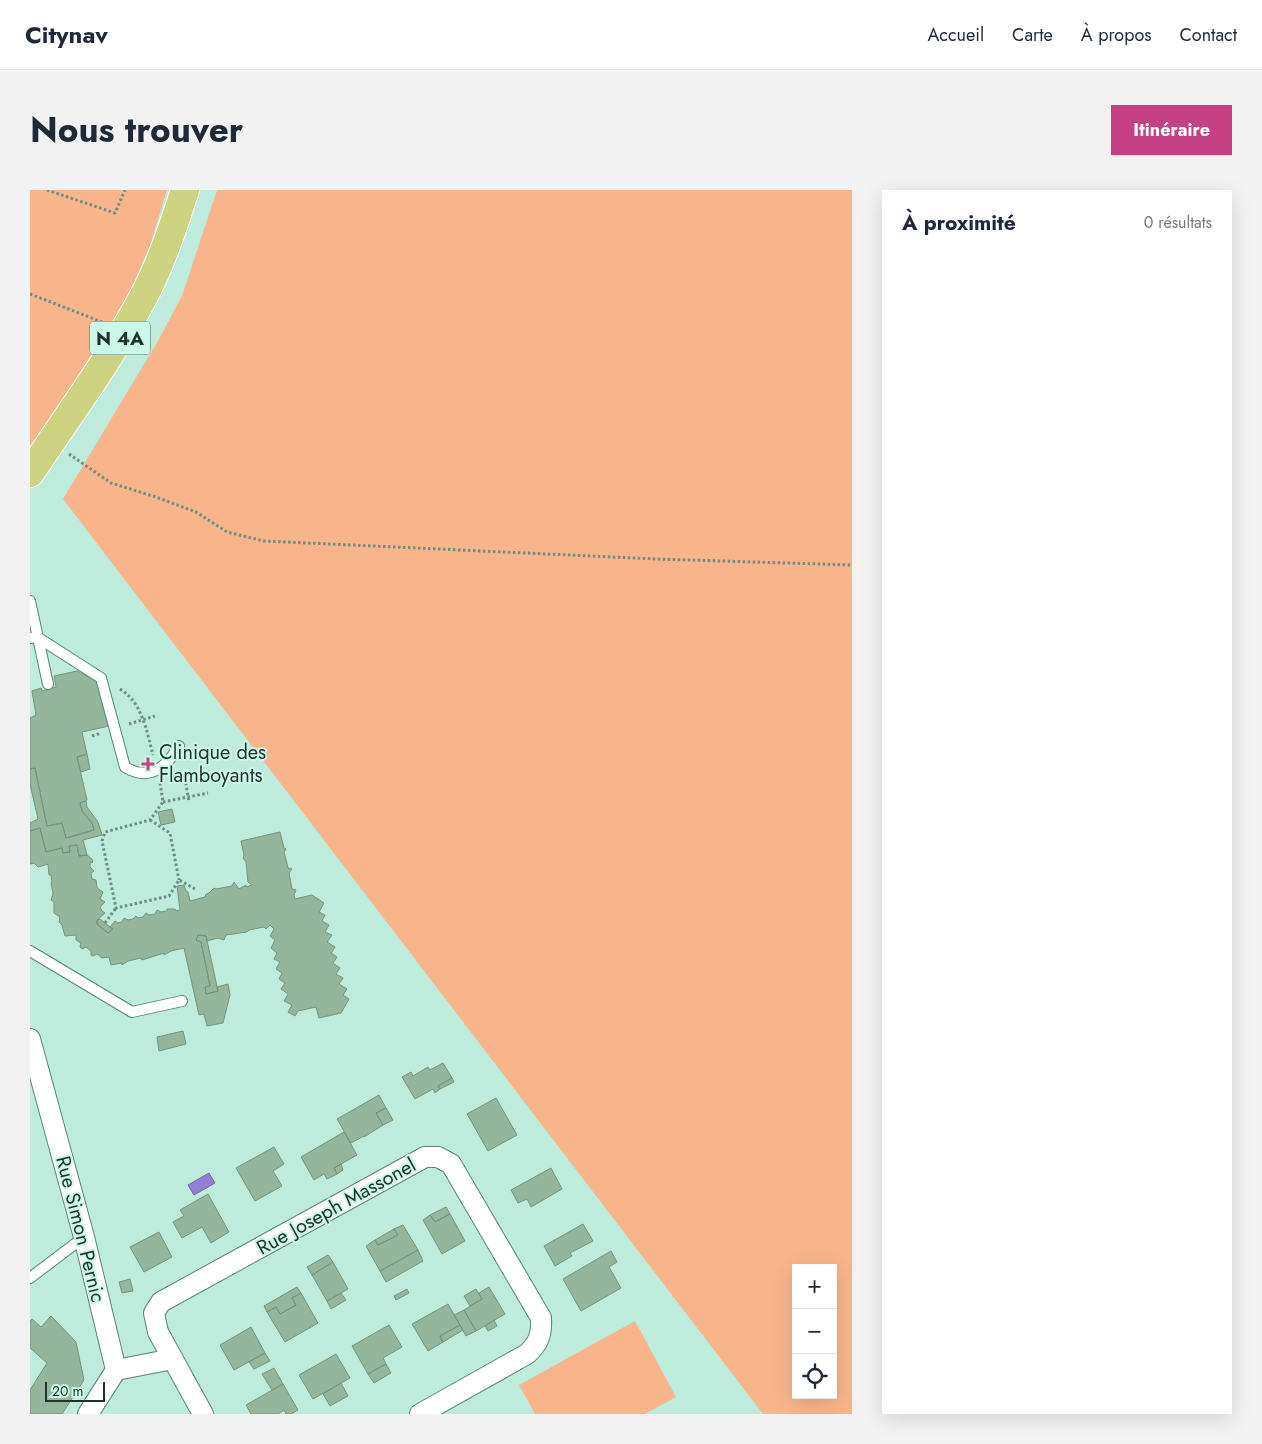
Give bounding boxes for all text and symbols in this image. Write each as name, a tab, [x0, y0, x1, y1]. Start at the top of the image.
text: Citynav	[25, 17, 108, 52]
text: Accueil	[927, 22, 984, 48]
text: Carte	[1012, 22, 1053, 48]
text: À propos	[1081, 22, 1151, 48]
text: Contact	[1179, 22, 1237, 48]
text: Nous trouver	[30, 105, 243, 155]
button: Itinéraire	[1111, 105, 1232, 155]
text: À proximité	[902, 208, 1016, 238]
text: 0 résultats	[1144, 211, 1212, 234]
road number: N 4A	[90, 322, 150, 354]
place label: Clinique des Flamboyants	[159, 738, 266, 790]
marker: Clinique des Flamboyants	[141, 757, 155, 771]
street label: Rue Joseph Massonel	[251, 1151, 421, 1262]
street label: Rue Simon Pernic	[48, 1153, 113, 1305]
map controls	[792, 1264, 837, 1399]
button: +	[792, 1264, 837, 1309]
button: −	[792, 1309, 837, 1354]
button: locate	[792, 1354, 837, 1399]
scale bar	[45, 1379, 105, 1402]
text: 20 m	[52, 1381, 84, 1401]

